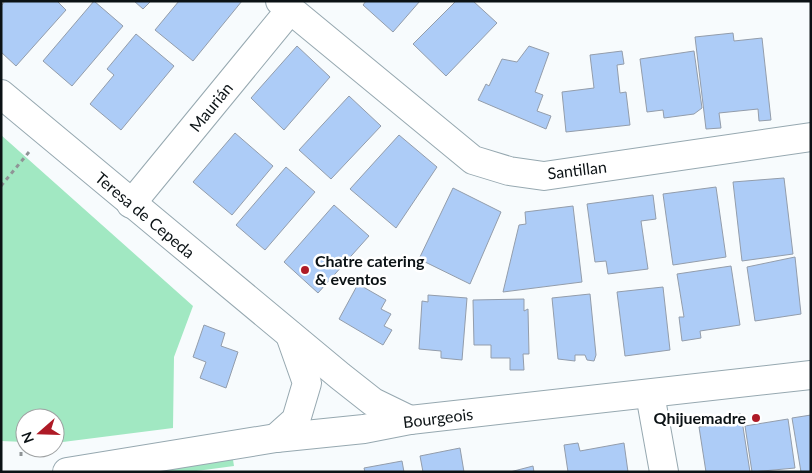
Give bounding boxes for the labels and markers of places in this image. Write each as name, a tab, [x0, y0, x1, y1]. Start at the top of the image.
place label: Chatre catering & eventos	[315, 251, 425, 288]
marker: Chatre catering & eventos	[299, 264, 311, 276]
place label: Qhijuemadre	[654, 408, 746, 427]
marker: Qhijuemadre	[750, 412, 762, 424]

